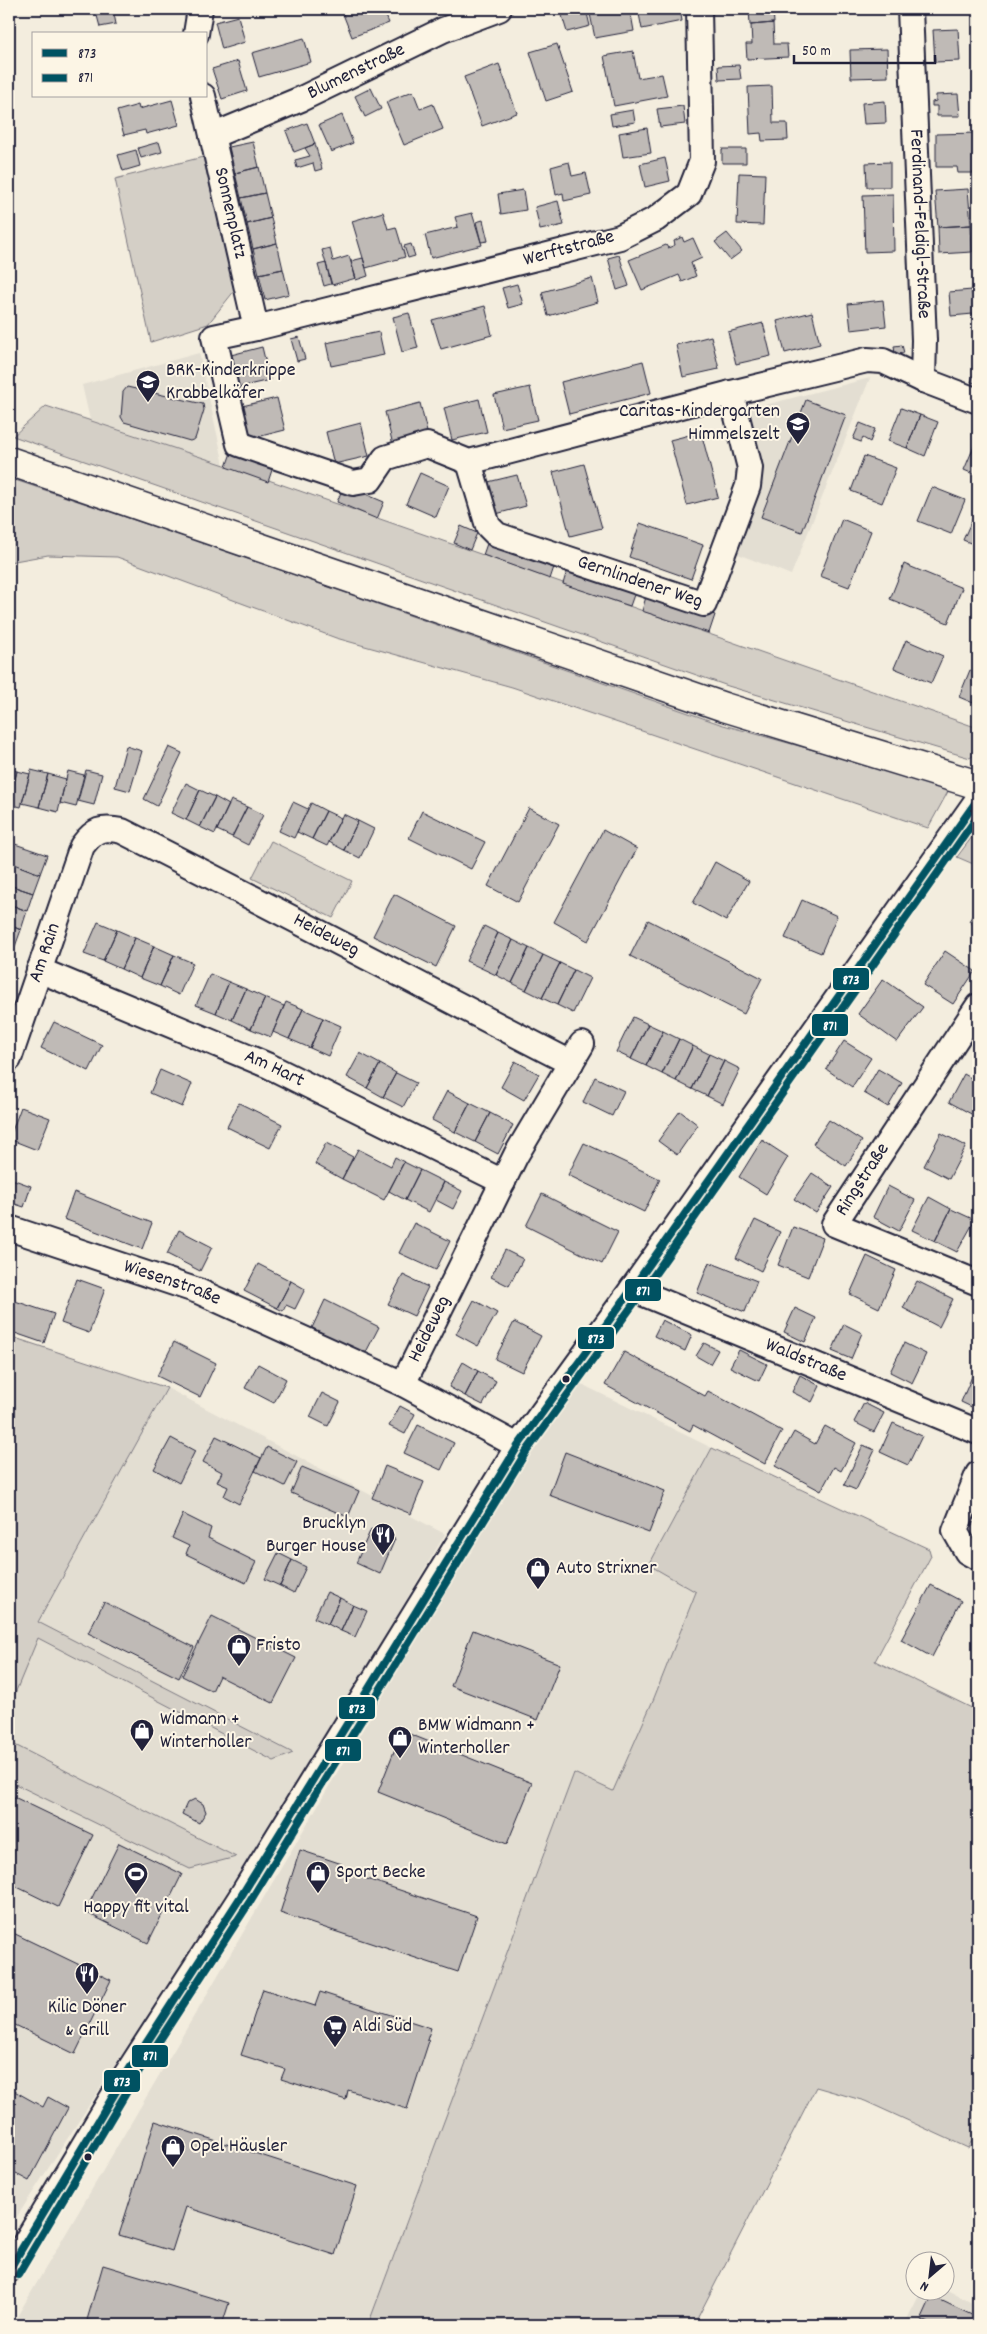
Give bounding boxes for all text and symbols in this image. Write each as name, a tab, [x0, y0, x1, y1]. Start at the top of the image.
legend	[32, 32, 208, 98]
scale bar	[794, 32, 936, 64]
street label: Blumenstraße	[303, 36, 410, 108]
text: 50 m	[802, 41, 831, 63]
text: 873	[78, 44, 96, 66]
text: 871	[78, 68, 93, 90]
street label: Ferdinand-Feldigl-Straße	[901, 128, 937, 319]
street label: Sonnenplatz	[206, 165, 254, 262]
street label: Werftstraße	[520, 223, 618, 275]
place label: BRK-Kinderkrippe Krabbelkäfer	[166, 357, 296, 408]
school or university icon: BRK-Kinderkrippe Krabbelkäfer	[135, 369, 161, 403]
place label: Caritas-Kindergarten Himmelszelt	[619, 398, 780, 449]
school or university icon: Caritas-Kindergarten Himmelszelt	[785, 411, 811, 445]
street label: Gernlindener Weg	[573, 549, 706, 617]
street label: Heideweg	[288, 907, 364, 965]
street label: Am Rain	[22, 920, 68, 987]
line badge: 873	[832, 967, 870, 991]
text: 873	[842, 971, 860, 991]
line badge: 871	[811, 1013, 849, 1037]
text: 871	[823, 1017, 837, 1037]
street label: Am Hart	[240, 1043, 309, 1095]
street label: Ringstraße	[829, 1138, 897, 1222]
street label: Wiesenstraße	[120, 1253, 225, 1314]
line badge: 871	[624, 1278, 662, 1302]
text: 871	[636, 1282, 650, 1302]
street label: Heideweg	[402, 1291, 458, 1368]
line badge: 873	[577, 1326, 615, 1350]
text: 873	[587, 1330, 605, 1350]
street label: Waldstraße	[761, 1331, 851, 1390]
unlabelled marker	[561, 1374, 571, 1384]
place label: Brucklyn Burger House	[266, 1510, 366, 1561]
restaurant icon: Brucklyn Burger House	[370, 1522, 396, 1556]
place label: Auto Strixner	[556, 1555, 657, 1583]
shop icon: Auto Strixner	[525, 1556, 551, 1590]
place label: Fristo	[256, 1632, 301, 1660]
shop icon: Fristo	[226, 1633, 252, 1667]
line badge: 873	[338, 1696, 376, 1720]
text: 873	[348, 1700, 366, 1720]
place label: Widmann + Winterholler	[160, 1706, 252, 1757]
place label: BMW Widmann + Winterholler	[418, 1712, 535, 1763]
shop icon: Widmann + Winterholler	[129, 1718, 155, 1752]
shop icon: BMW Widmann + Winterholler	[387, 1725, 413, 1759]
line badge: 871	[324, 1738, 362, 1762]
text: 871	[336, 1742, 350, 1762]
place label: Sport Becke	[336, 1859, 426, 1887]
shop icon: Sport Becke	[305, 1860, 331, 1894]
sports icon: Happy fit vital	[123, 1861, 149, 1895]
place label: Happy fit vital	[83, 1894, 189, 1922]
restaurant icon: Kilic Döner & Grill	[74, 1961, 100, 1995]
place label: Kilic Döner & Grill	[48, 1994, 127, 2045]
place label: Aldi Süd	[352, 2013, 412, 2041]
supermarket icon: Aldi Süd	[322, 2014, 348, 2048]
line badge: 871	[131, 2044, 169, 2068]
text: 871	[143, 2047, 157, 2067]
line badge: 873	[103, 2069, 141, 2093]
text: 873	[113, 2073, 131, 2093]
place label: Opel Häusler	[190, 2133, 288, 2161]
shop icon: Opel Häusler	[160, 2134, 186, 2168]
unlabelled marker	[83, 2152, 93, 2162]
north arrow	[904, 2252, 954, 2302]
text: N	[917, 2275, 933, 2296]

